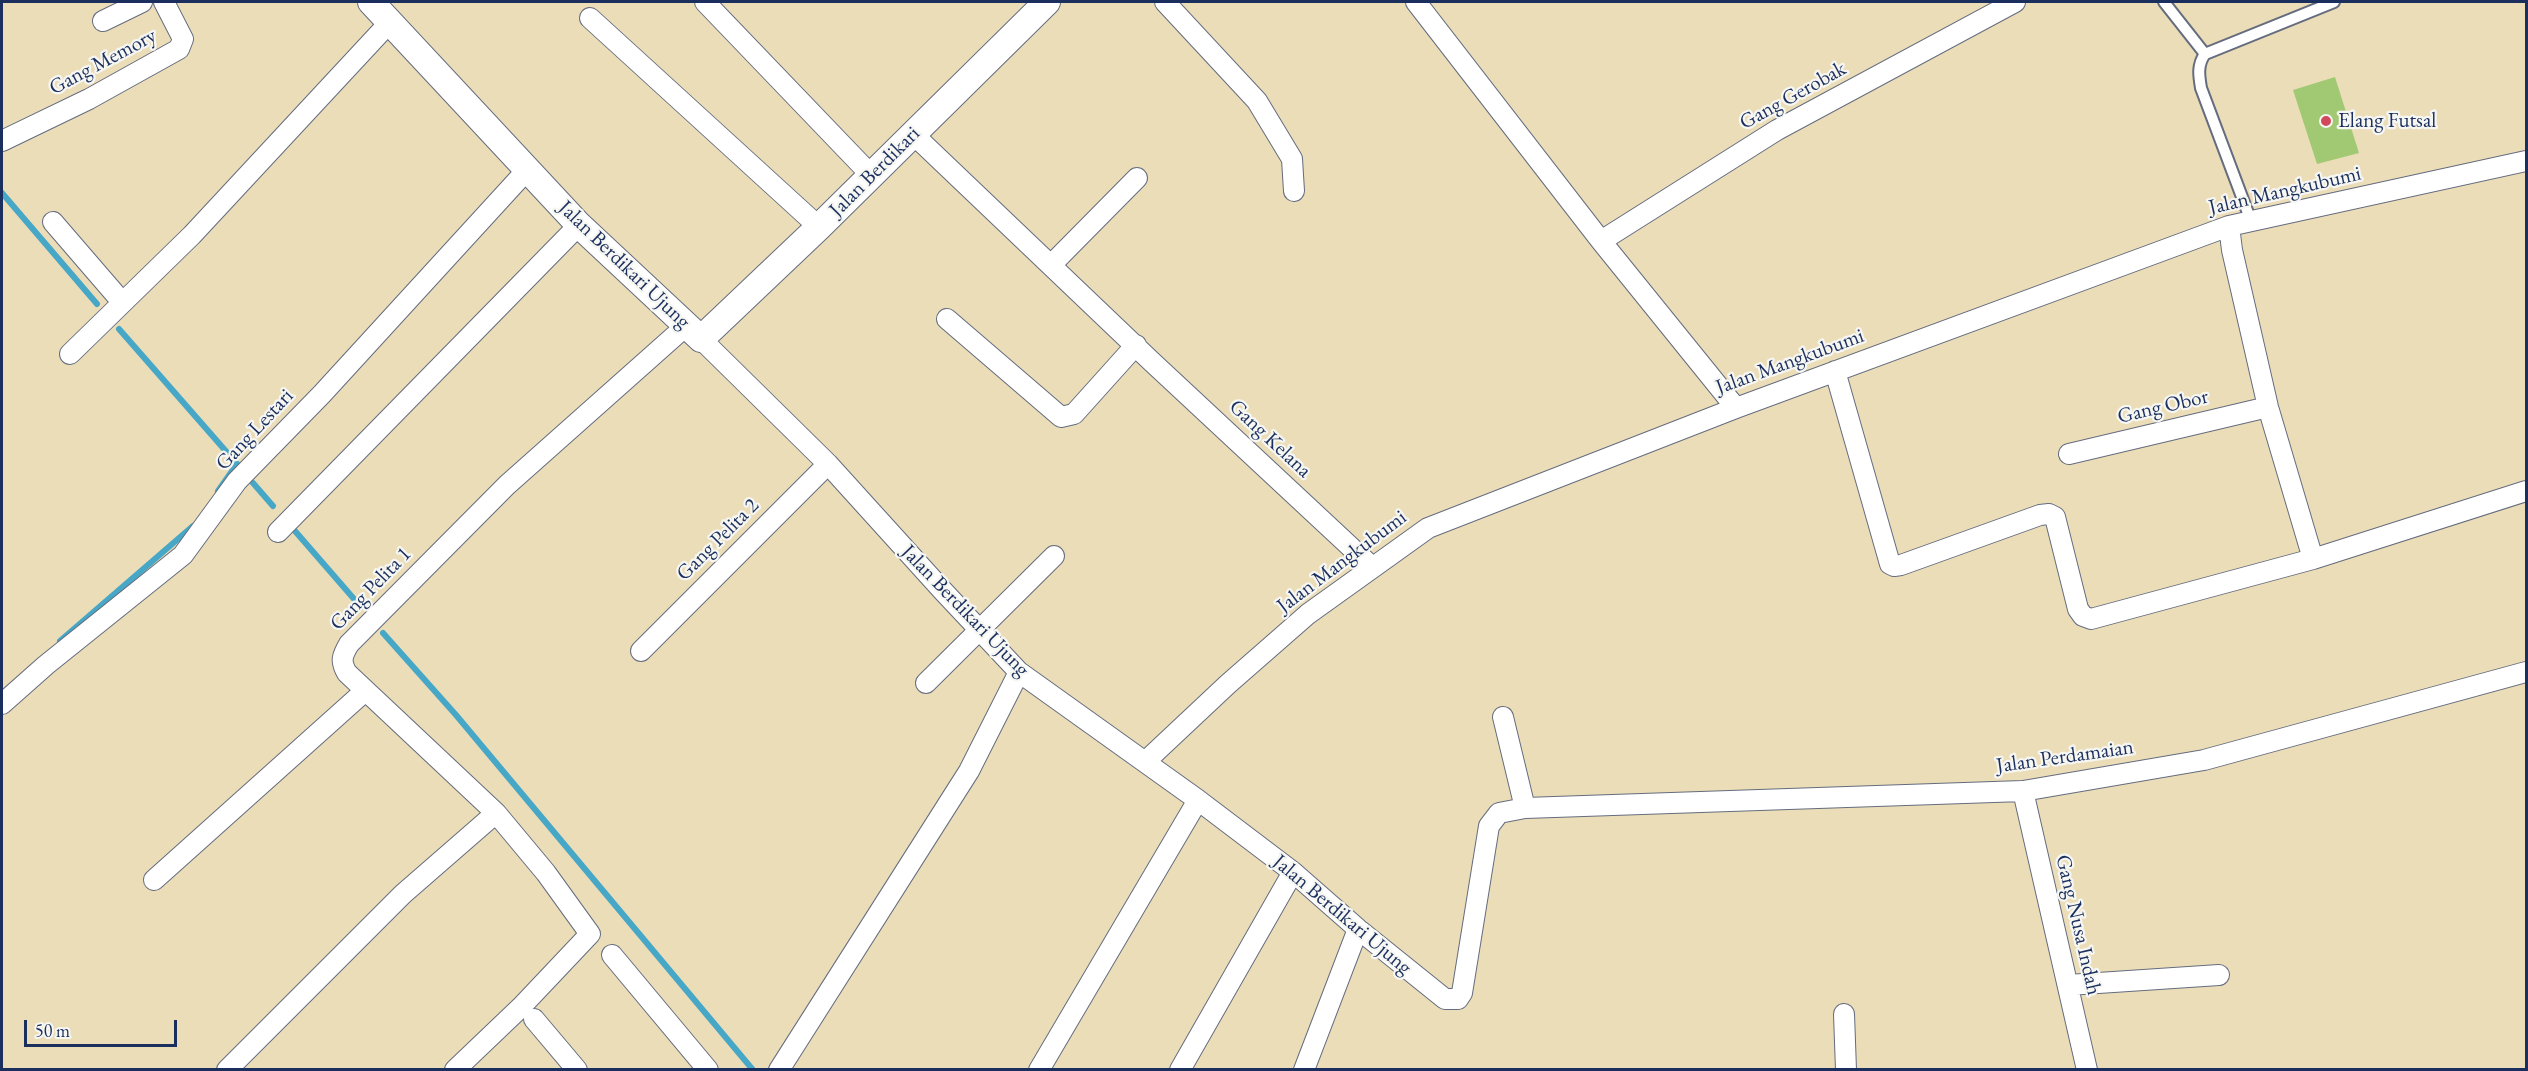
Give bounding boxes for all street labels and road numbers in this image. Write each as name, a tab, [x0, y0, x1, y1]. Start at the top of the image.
street label: Gang Memory	[45, 23, 161, 101]
street label: Gang Gerobak	[1735, 56, 1851, 136]
street label: Jalan Berdikari	[824, 121, 926, 223]
street label: Jalan Mangkubumi	[2206, 161, 2364, 221]
street label: Jalan Berdikari Ujung	[553, 196, 695, 334]
street label: Jalan Mangkubumi	[1713, 324, 1867, 400]
street label: Gang Lestari	[211, 384, 299, 476]
street label: Gang Obor	[2115, 384, 2211, 430]
street label: Gang Kelana	[1224, 394, 1316, 484]
street label: Gang Pelita 2	[672, 494, 764, 586]
street label: Jalan Mangkubumi	[1272, 505, 1412, 619]
street label: Jalan Berdikari Ujung	[896, 540, 1034, 682]
street label: Gang Pelita 1	[325, 542, 417, 636]
street label: Jalan Perdamaian	[1995, 735, 2135, 779]
street label: Jalan Berdikari Ujung	[1267, 850, 1417, 980]
street label: Gang Nusa Indah	[2050, 852, 2106, 998]

